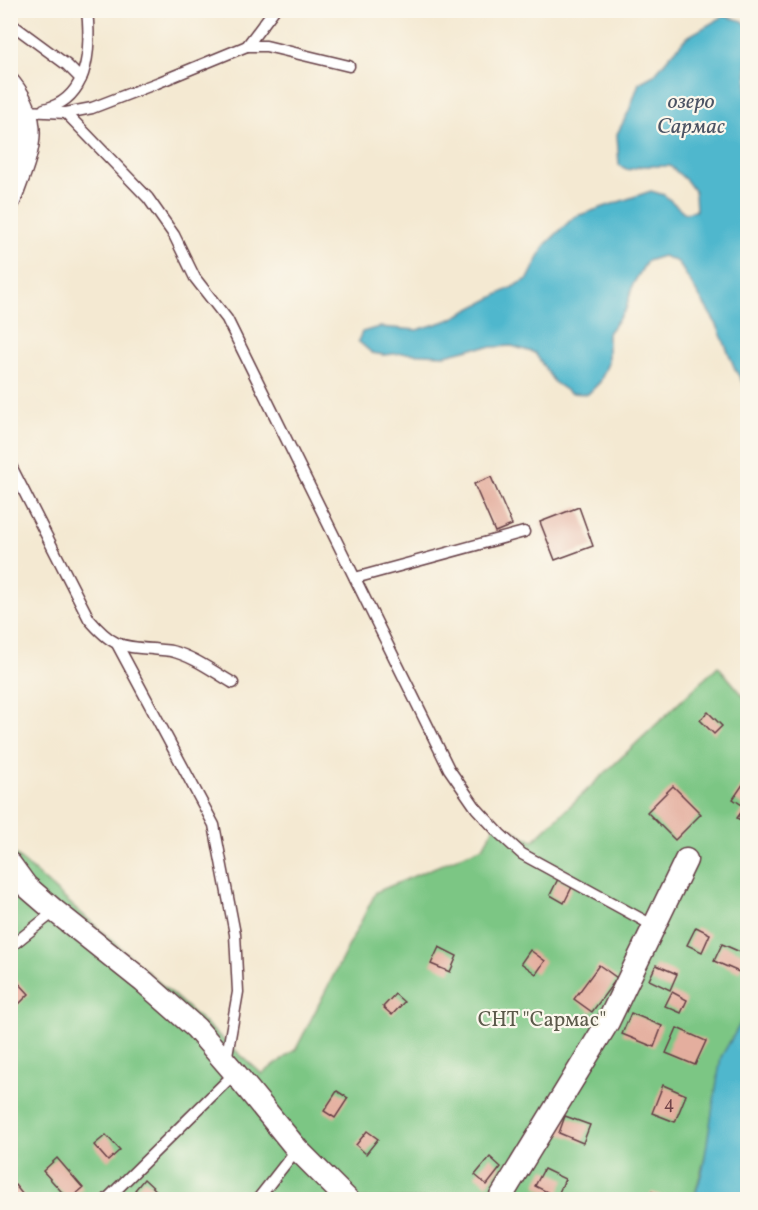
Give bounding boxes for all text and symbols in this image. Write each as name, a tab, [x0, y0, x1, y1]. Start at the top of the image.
water label: озеро Сармас	[657, 87, 725, 143]
park label: СНТ "Сармас"	[478, 1006, 606, 1035]
house number: 4	[664, 1092, 674, 1117]

